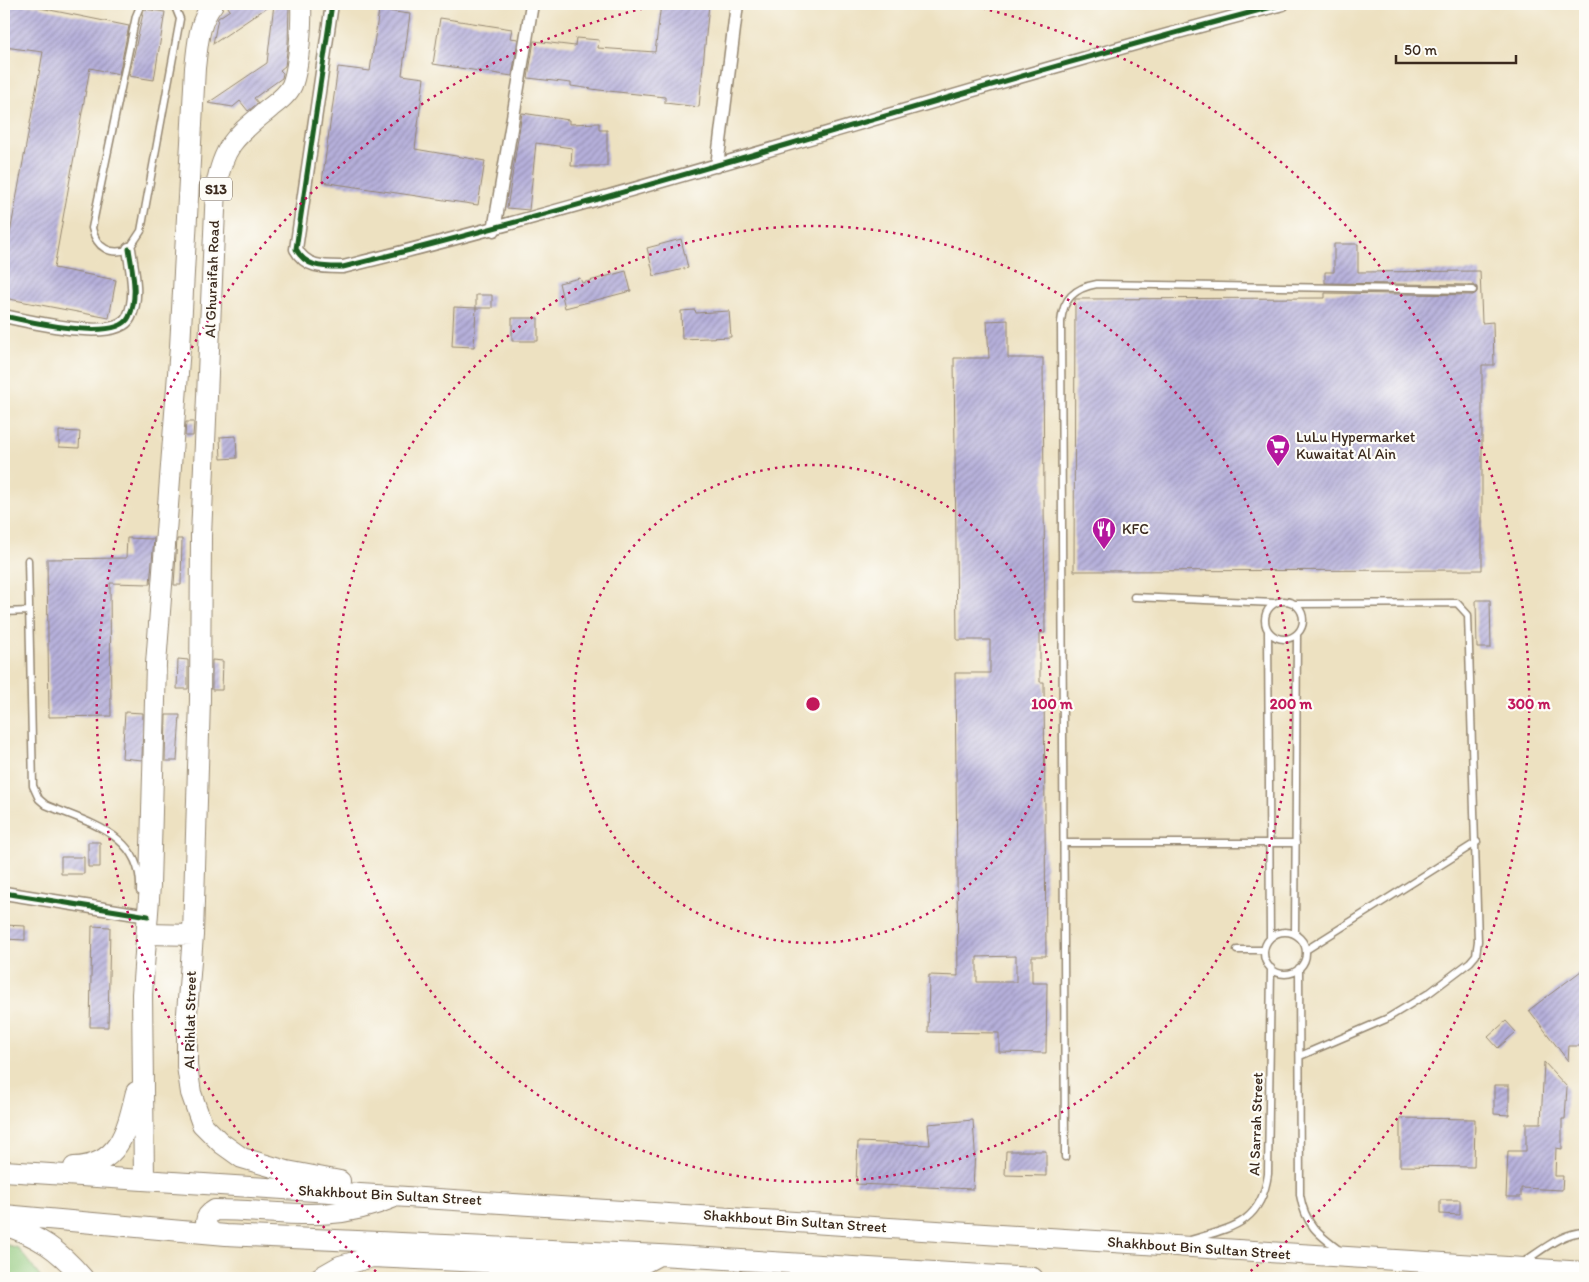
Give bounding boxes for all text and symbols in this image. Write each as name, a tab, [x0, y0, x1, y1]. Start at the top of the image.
scale bar	[1396, 32, 1516, 64]
text: 50 m	[1404, 41, 1437, 59]
road number: S13	[200, 178, 232, 200]
street label: Al Ghuraifah Road	[201, 220, 223, 338]
place label: LuLu Hypermarket Kuwaitat Al Ain	[1296, 428, 1416, 463]
supermarket icon: LuLu Hypermarket Kuwaitat Al Ain	[1265, 433, 1291, 467]
restaurant icon: KFC	[1091, 516, 1117, 550]
place label: KFC	[1122, 520, 1149, 538]
centre of rings	[804, 695, 822, 713]
text: 100 m	[1031, 695, 1073, 713]
text: 200 m	[1270, 695, 1313, 713]
text: 300 m	[1508, 695, 1551, 713]
street label: Al Rihlat Street	[180, 970, 200, 1069]
street label: Al Sarrah Street	[1245, 1071, 1267, 1176]
street label: Shakhbout Bin Sultan Street	[298, 1181, 483, 1209]
street label: Shakhbout Bin Sultan Street	[703, 1206, 888, 1236]
street label: Shakhbout Bin Sultan Street	[1107, 1233, 1292, 1263]

